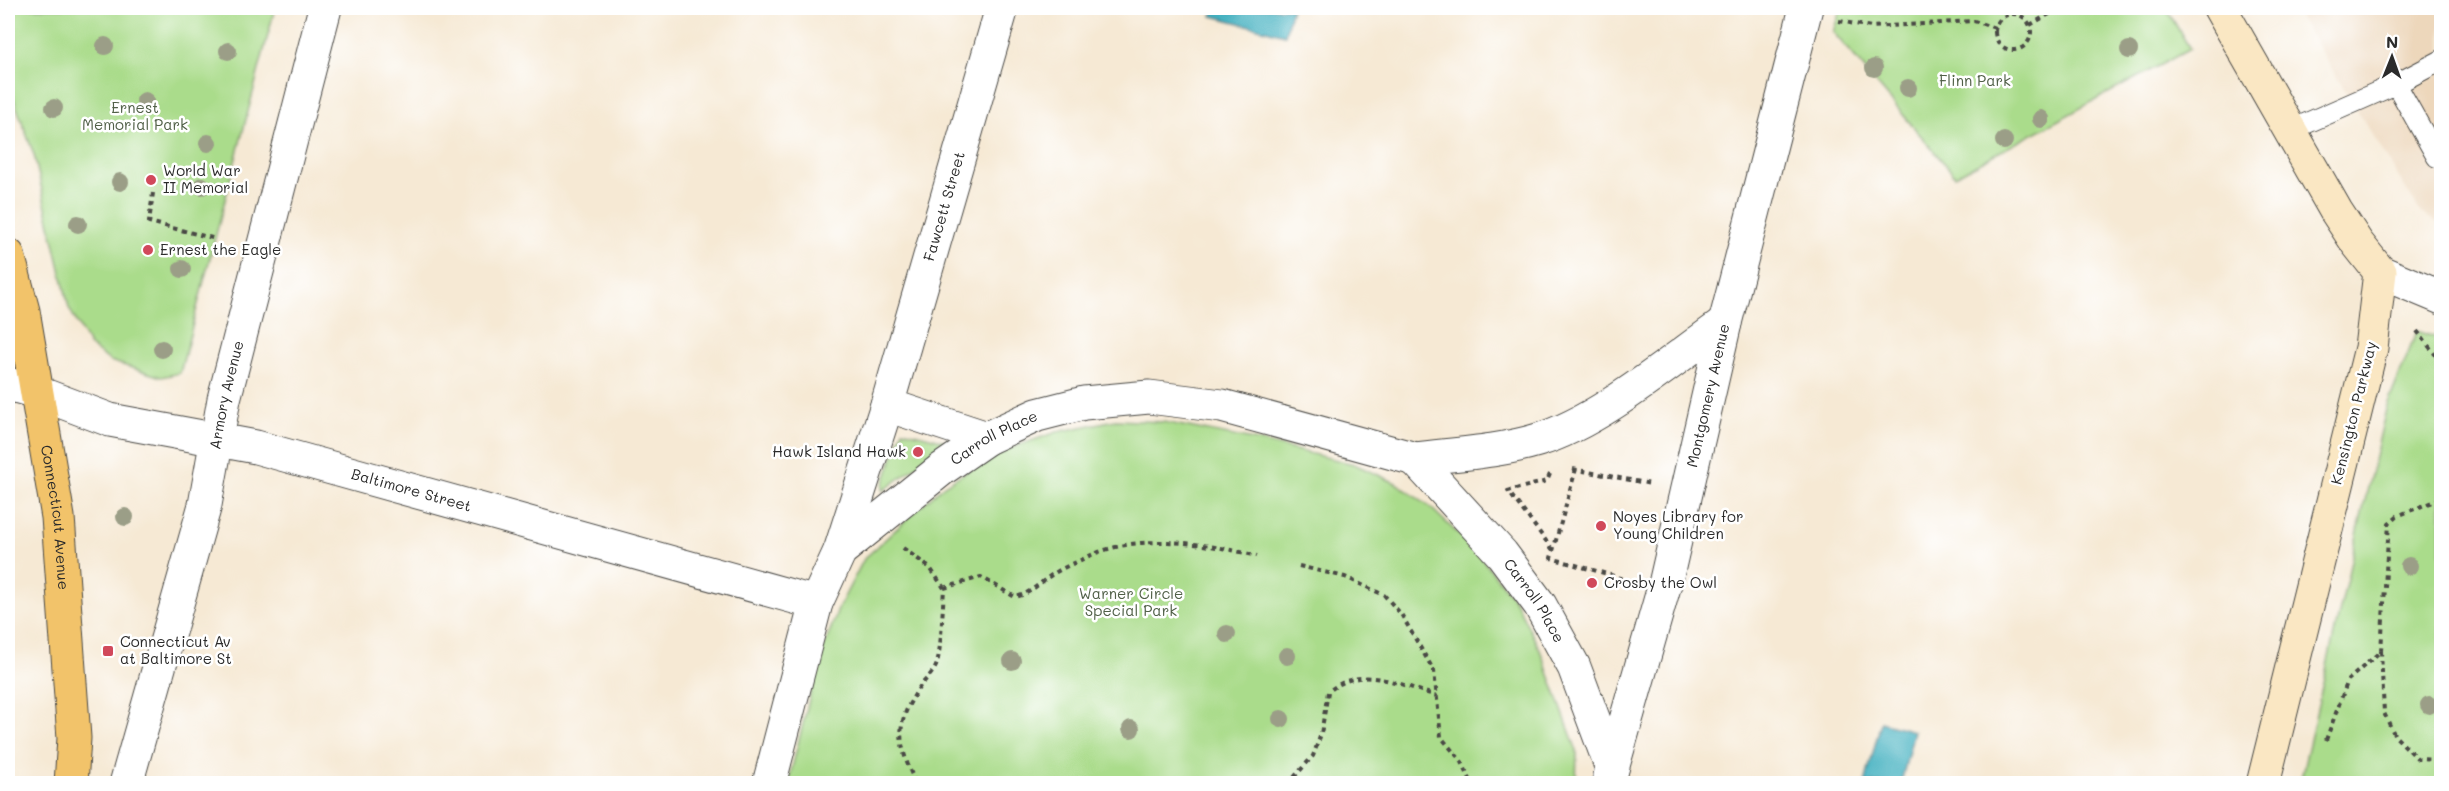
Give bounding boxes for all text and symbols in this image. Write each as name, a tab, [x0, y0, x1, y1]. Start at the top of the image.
north arrow	[2362, 27, 2422, 87]
text: N	[2386, 31, 2399, 52]
park label: Flinn Park	[1939, 70, 2011, 90]
park label: Ernest Memorial Park	[82, 97, 188, 134]
street label: Fawcett Street	[918, 149, 969, 263]
place label: World War II Memorial	[163, 160, 248, 197]
marker: World War II Memorial	[144, 173, 158, 187]
place label: Ernest the Eagle	[160, 239, 281, 259]
marker: Ernest the Eagle	[141, 243, 155, 257]
street label: Montgomery Avenue	[1681, 322, 1734, 469]
street label: Armory Avenue	[204, 338, 248, 451]
street label: Kensington Parkway	[2326, 339, 2381, 487]
street label: Carroll Place	[946, 405, 1040, 469]
place label: Hawk Island Hawk	[772, 441, 906, 461]
street label: Connecticut Avenue	[37, 443, 74, 591]
marker: Hawk Island Hawk	[911, 445, 925, 459]
street label: Baltimore Street	[349, 463, 474, 516]
place label: Noyes Library for Young Children	[1613, 506, 1744, 543]
marker: Noyes Library for Young Children	[1594, 519, 1608, 533]
street label: Carroll Place	[1500, 554, 1570, 646]
place label: Crosby the Owl	[1604, 572, 1717, 592]
marker: Crosby the Owl	[1585, 576, 1599, 590]
park label: Warner Circle Special Park	[1079, 583, 1183, 620]
place label: Connecticut Av at Baltimore St	[120, 631, 232, 668]
marker: Connecticut Av at Baltimore St	[101, 644, 115, 658]

